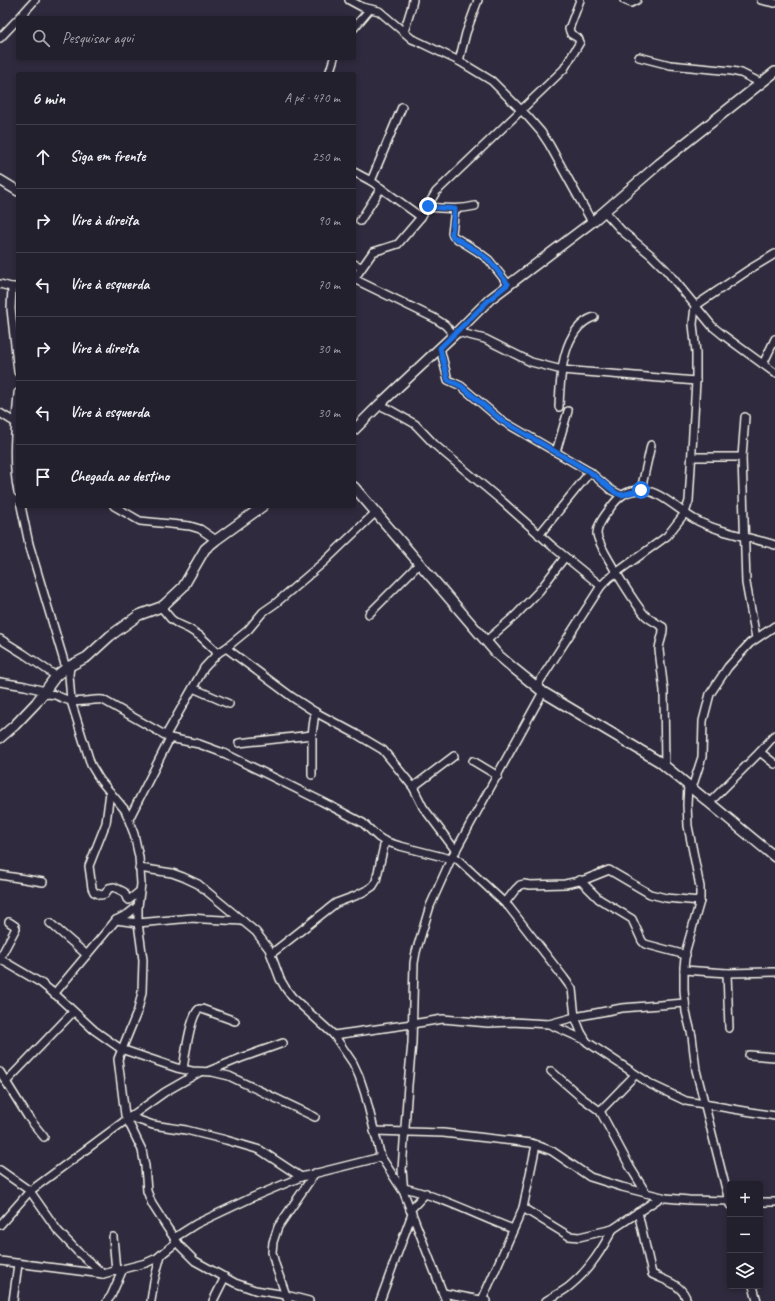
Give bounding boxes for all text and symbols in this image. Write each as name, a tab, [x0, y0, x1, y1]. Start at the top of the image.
search box	[16, 16, 356, 60]
icon: search	[30, 27, 52, 49]
text: Pesquisar aqui	[62, 29, 133, 48]
text: 6 min	[32, 88, 65, 109]
text: A pé · 470 m	[284, 90, 340, 106]
icon: ahead	[32, 146, 54, 168]
text: Siga em frente	[70, 147, 146, 166]
text: 250 m	[312, 149, 340, 165]
route end	[419, 197, 437, 215]
icon: right	[32, 210, 54, 232]
text: Vire à direita	[70, 211, 139, 230]
text: 90 m	[318, 213, 340, 229]
icon: left	[32, 274, 54, 296]
text: Vire à esquerda	[70, 275, 149, 294]
text: 70 m	[318, 277, 340, 293]
icon: right	[32, 338, 54, 360]
text: Vire à direita	[70, 339, 139, 358]
text: 30 m	[318, 341, 340, 357]
icon: left	[32, 402, 54, 424]
text: Vire à esquerda	[70, 403, 149, 422]
text: 30 m	[318, 405, 340, 421]
icon: arrive	[32, 466, 54, 488]
text: Chegada ao destino	[70, 467, 169, 486]
route start	[632, 481, 650, 499]
map controls	[727, 1181, 763, 1289]
button: +	[727, 1181, 763, 1217]
button: −	[727, 1217, 763, 1253]
button: layers	[727, 1253, 763, 1289]

